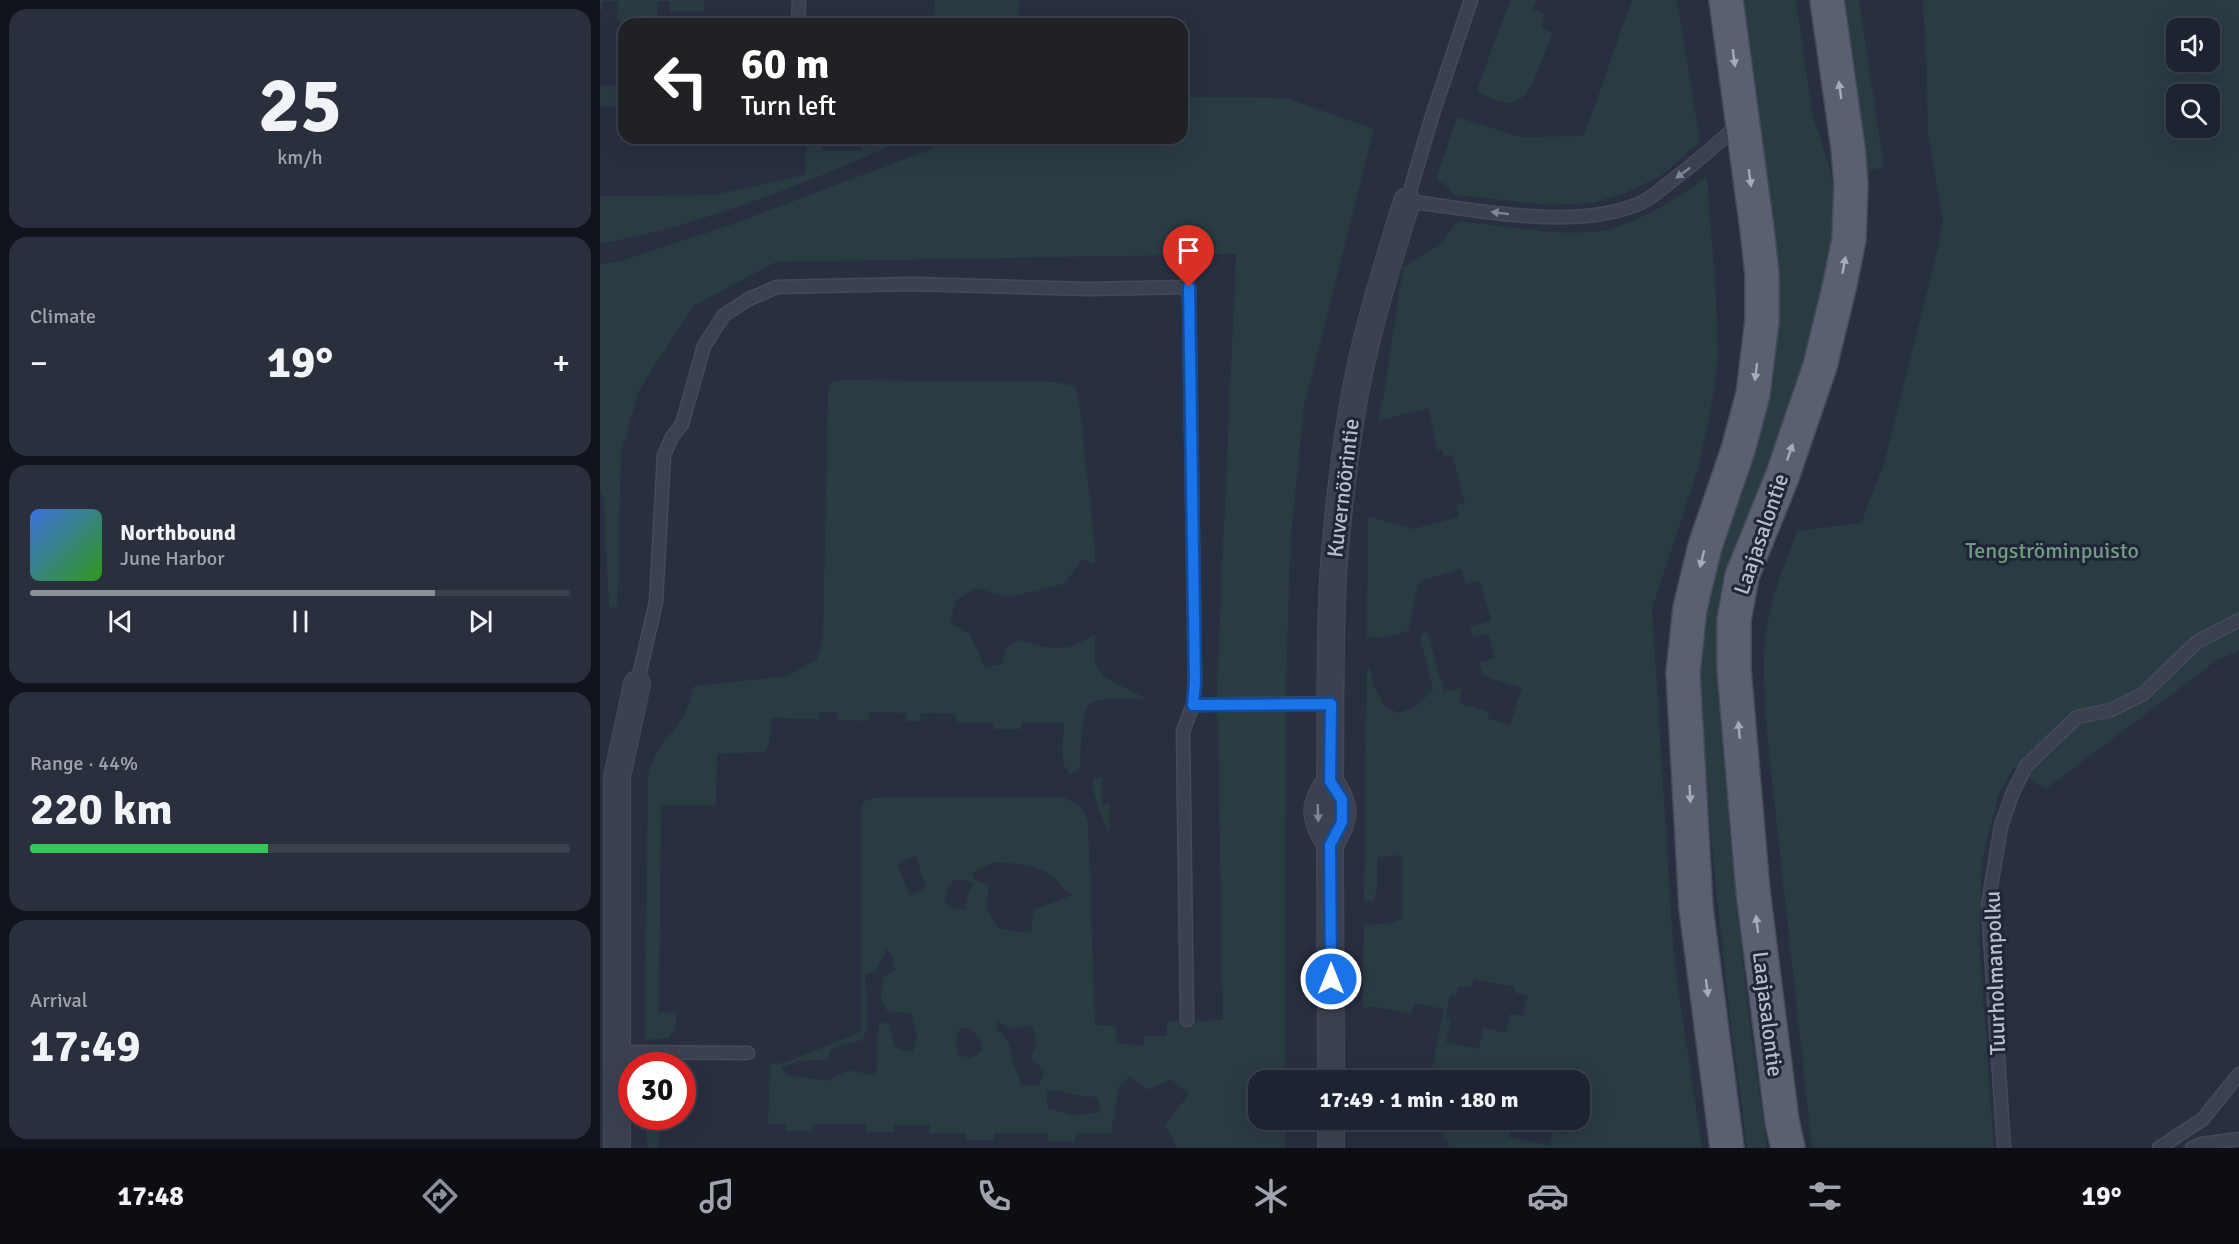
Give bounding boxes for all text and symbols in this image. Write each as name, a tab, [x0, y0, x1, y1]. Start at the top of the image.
map controls	[2166, 18, 2220, 138]
button: sound	[2166, 18, 2220, 72]
text: 60 m	[741, 39, 830, 90]
icon: left	[642, 42, 720, 120]
one-way arrow	[1729, 49, 1739, 68]
text: 25	[258, 58, 342, 154]
one-way arrow	[1835, 80, 1844, 99]
button: search	[2166, 84, 2220, 138]
text: Turn left	[741, 90, 836, 123]
text: km/h	[277, 145, 323, 170]
one-way arrow	[1675, 166, 1690, 178]
one-way arrow	[1746, 169, 1755, 188]
one-way arrow	[1490, 208, 1509, 218]
pin	[1163, 225, 1214, 287]
icon: arrive	[1172, 234, 1205, 267]
one-way arrow	[1840, 255, 1849, 274]
text: Climate	[30, 304, 96, 329]
text: 19°	[267, 335, 333, 390]
text: −	[30, 343, 48, 384]
text: +	[552, 343, 570, 384]
one-way arrow	[1751, 362, 1760, 381]
street label: Kuvernöörintie	[1321, 417, 1365, 559]
one-way arrow	[1786, 443, 1796, 461]
street label: Laajasalontie	[1728, 470, 1794, 598]
text: Northbound	[120, 519, 236, 546]
park label: Tengströminpuisto	[1965, 537, 2139, 564]
text: June Harbor	[120, 546, 225, 571]
one-way arrow	[1696, 550, 1706, 568]
icon: previous	[104, 605, 137, 638]
icon: pause	[284, 605, 317, 638]
icon: next	[464, 605, 497, 638]
one-way arrow	[1734, 720, 1744, 739]
text: Range · 44%	[30, 751, 138, 776]
text: 220 km	[30, 782, 173, 837]
one-way arrow	[1686, 785, 1695, 804]
one-way arrow	[1314, 803, 1323, 822]
street label: Tuurholmanpolku	[1979, 891, 2011, 1055]
one-way arrow	[1752, 914, 1762, 933]
position arrow	[1299, 947, 1363, 1011]
street label: Laajasalontie	[1747, 950, 1789, 1078]
one-way arrow	[1702, 979, 1711, 998]
text: Arrival	[30, 988, 88, 1013]
text: 17:49	[30, 1019, 140, 1074]
speed limit sign: 30	[618, 1052, 696, 1130]
text: 17:49 · 1 min · 180 m	[1319, 1086, 1519, 1113]
icon: directions	[419, 1175, 461, 1217]
icon: music	[696, 1175, 738, 1217]
icon: phone	[973, 1175, 1015, 1217]
icon: climate	[1250, 1175, 1292, 1217]
icon: car	[1527, 1175, 1569, 1217]
icon: filters	[1804, 1175, 1846, 1217]
text: 17:48	[118, 1180, 184, 1213]
text: 19°	[2081, 1180, 2121, 1213]

